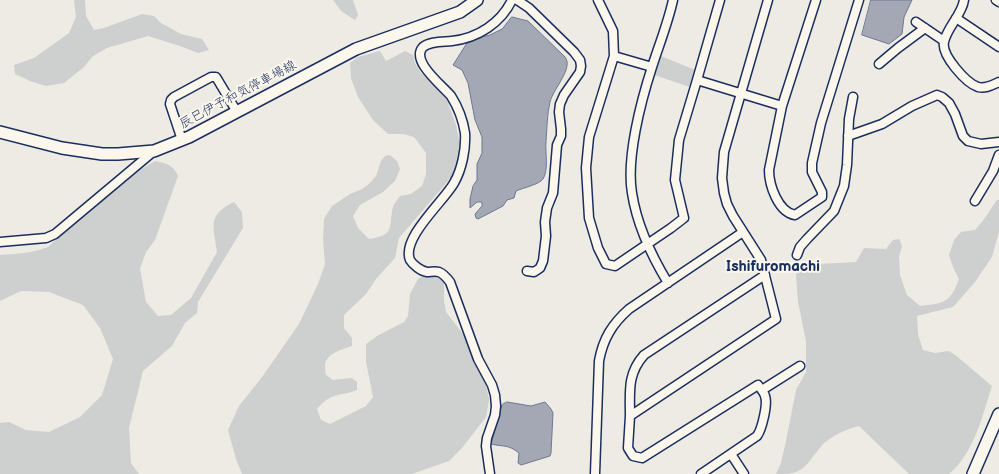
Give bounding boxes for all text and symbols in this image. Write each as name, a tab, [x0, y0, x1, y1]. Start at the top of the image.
street label: 辰巳伊予和気停車場線	[177, 58, 299, 132]
district label: Ishifuromachi	[726, 258, 820, 276]

